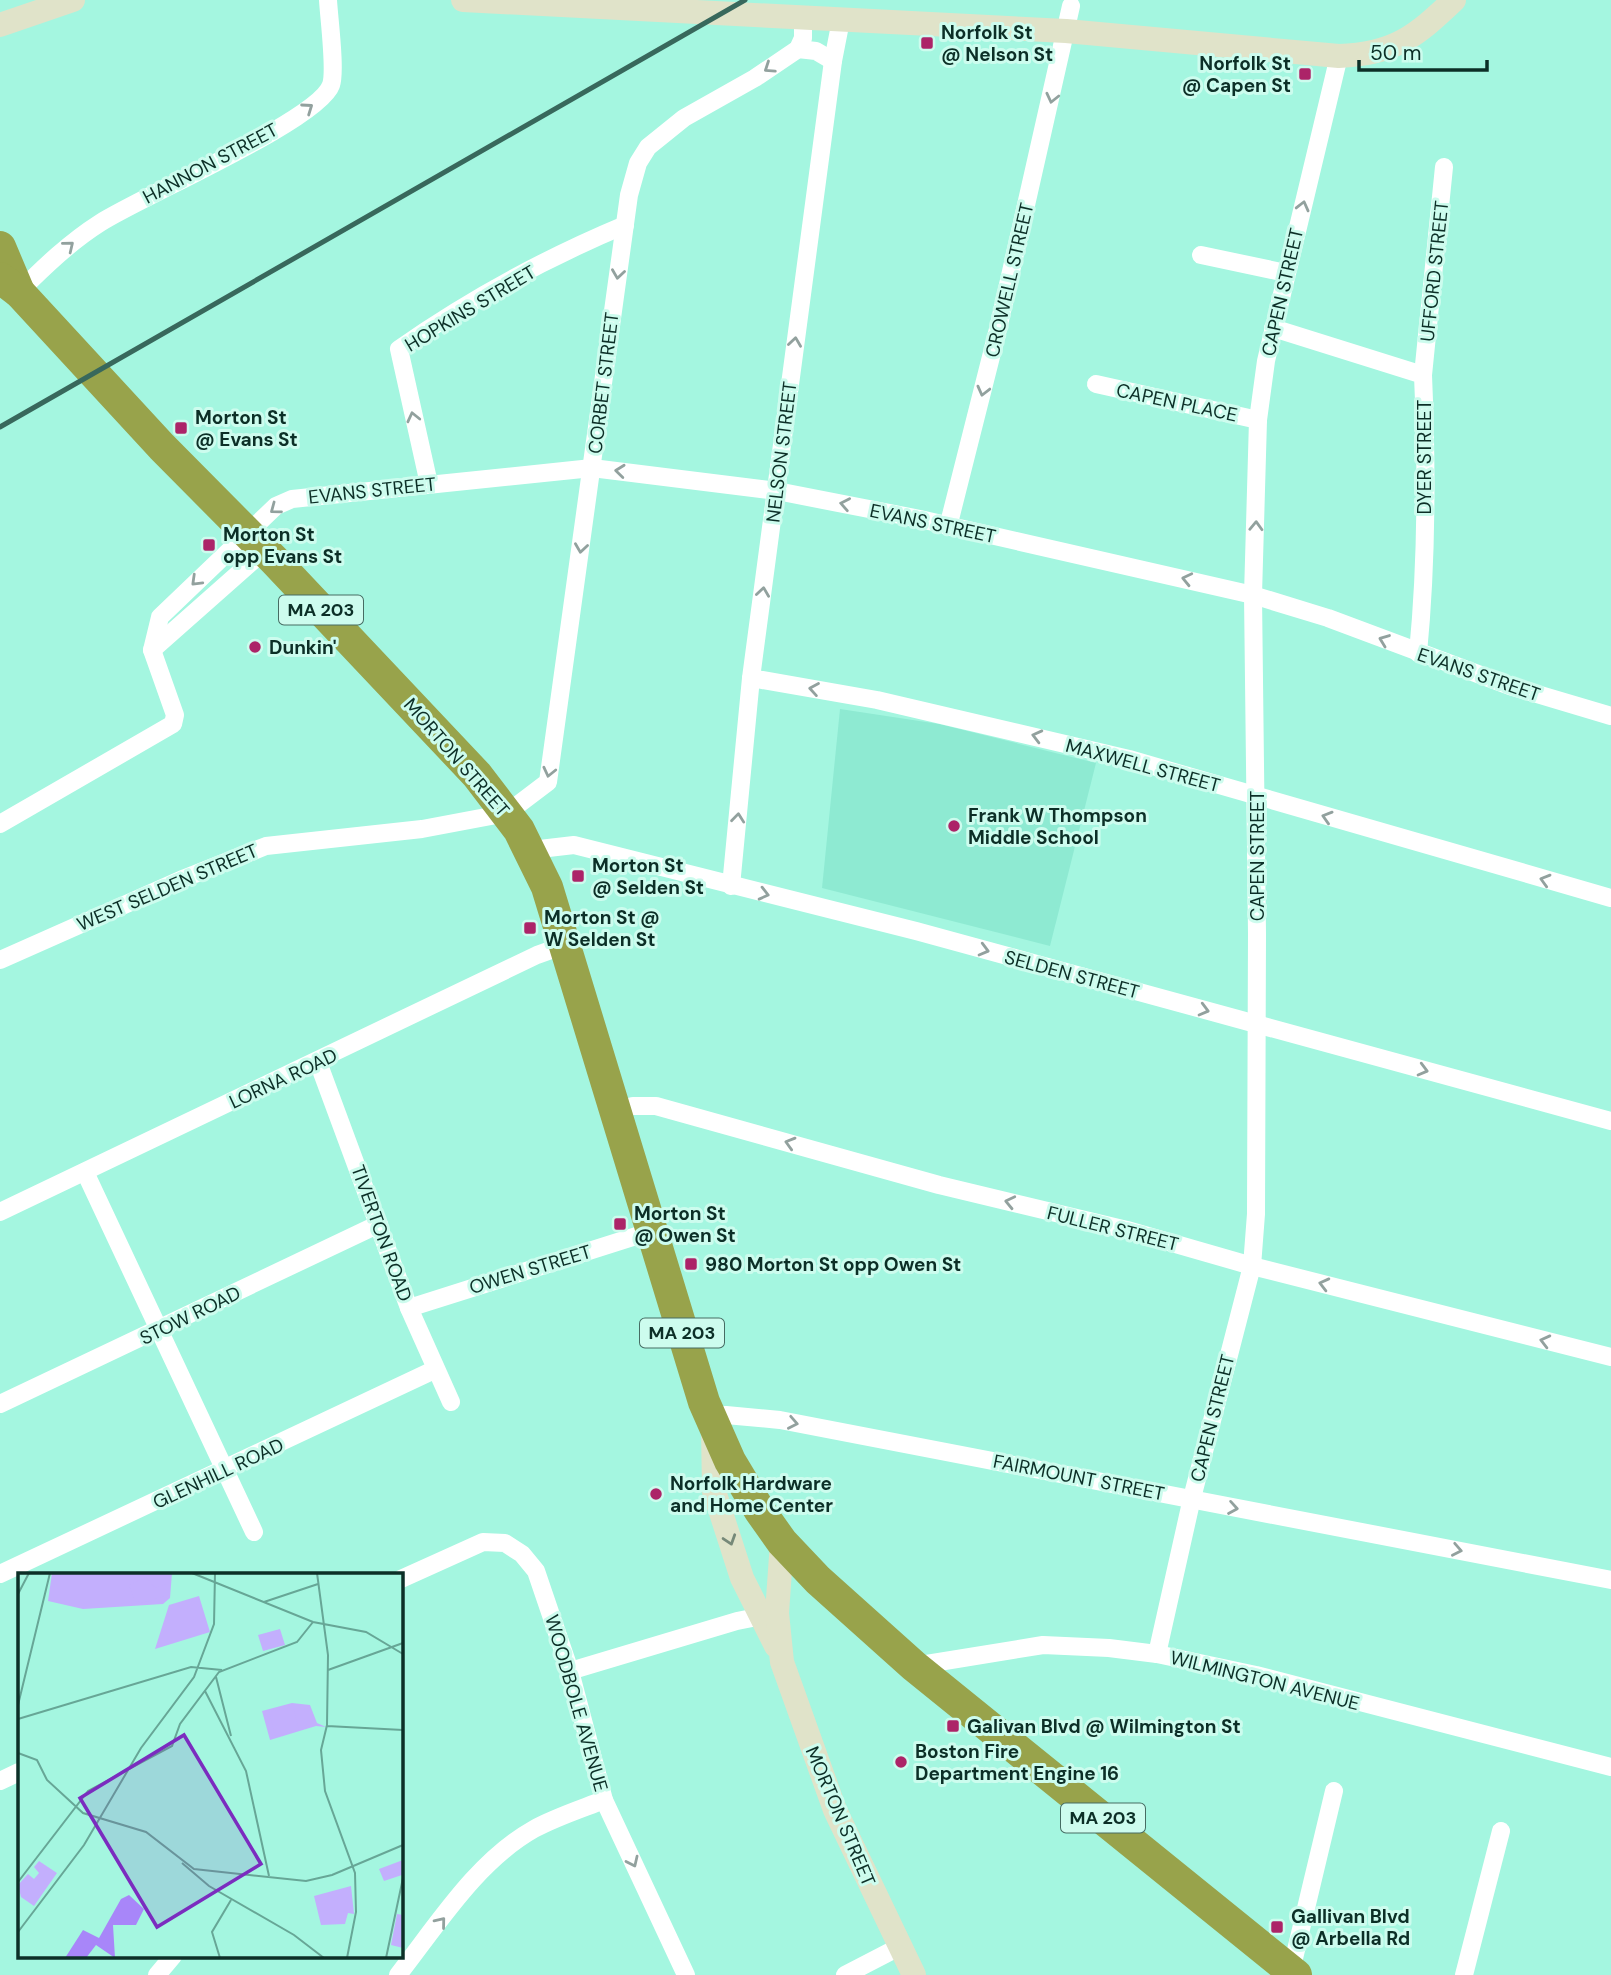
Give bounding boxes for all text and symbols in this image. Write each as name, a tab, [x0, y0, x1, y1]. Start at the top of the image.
place label: Norfolk St @ Nelson St	[941, 20, 1053, 67]
scale bar	[1359, 28, 1487, 72]
marker: Norfolk St @ Nelson St	[919, 35, 935, 51]
text: 50 m	[1370, 39, 1421, 67]
place label: Norfolk St @ Capen St	[1182, 51, 1291, 98]
one-way arrow	[764, 60, 777, 73]
marker: Norfolk St @ Capen St	[1297, 66, 1313, 82]
one-way arrow	[1046, 92, 1060, 104]
one-way arrow	[300, 104, 313, 116]
street label: HANNON STREET	[138, 117, 282, 210]
street label: UFFORD STREET	[1415, 199, 1454, 343]
street label: CROWELL STREET	[980, 200, 1040, 360]
one-way arrow	[1295, 200, 1309, 212]
street label: CAPEN STREET	[1256, 225, 1309, 359]
one-way arrow	[62, 241, 74, 254]
street label: HOPKINS STREET	[400, 259, 540, 357]
one-way arrow	[611, 268, 626, 280]
street label: CORBET STREET	[582, 311, 625, 455]
one-way arrow	[787, 336, 802, 348]
street label: CAPEN PLACE	[1114, 377, 1240, 428]
street label: NELSON STREET	[760, 380, 803, 524]
one-way arrow	[977, 385, 991, 397]
street label: DYER STREET	[1412, 399, 1437, 515]
place label: Morton St @ Evans St	[195, 405, 298, 452]
one-way arrow	[407, 412, 421, 424]
marker: Morton St @ Evans St	[173, 420, 189, 436]
one-way arrow	[614, 464, 625, 479]
street label: EVANS STREET	[307, 471, 437, 510]
one-way arrow	[839, 498, 851, 513]
street label: EVANS STREET	[868, 498, 999, 549]
one-way arrow	[270, 500, 282, 513]
one-way arrow	[1248, 521, 1263, 532]
place label: Morton St opp Evans St	[223, 522, 342, 569]
marker: Morton St opp Evans St	[201, 537, 217, 553]
one-way arrow	[574, 542, 589, 554]
one-way arrow	[192, 573, 205, 586]
one-way arrow	[1181, 573, 1193, 588]
one-way arrow	[755, 586, 770, 598]
road number: MA 203	[279, 596, 363, 624]
one-way arrow	[1378, 634, 1390, 648]
place label: Dunkin'	[269, 635, 337, 660]
marker: Dunkin'	[247, 639, 263, 655]
street label: EVANS STREET	[1414, 642, 1544, 707]
one-way arrow	[808, 682, 820, 697]
street label: MORTON STREET	[398, 693, 515, 822]
one-way arrow	[1031, 730, 1043, 744]
street label: MAXWELL STREET	[1063, 733, 1223, 798]
one-way arrow	[542, 766, 557, 778]
street label: CAPEN STREET	[1245, 790, 1270, 921]
place label: Frank W Thompson Middle School	[968, 803, 1147, 850]
one-way arrow	[1321, 811, 1333, 826]
one-way arrow	[730, 812, 745, 823]
marker: Frank W Thompson Middle School	[946, 818, 962, 834]
street label: WEST SELDEN STREET	[73, 838, 262, 937]
place label: Morton St @ Selden St	[592, 853, 704, 900]
marker: Morton St @ Selden St	[570, 868, 586, 884]
one-way arrow	[1540, 873, 1552, 888]
one-way arrow	[758, 886, 770, 900]
place label: Morton St @ W Selden St	[544, 905, 660, 952]
marker: Morton St @ W Selden St	[522, 920, 538, 936]
one-way arrow	[978, 941, 990, 956]
street label: SELDEN STREET	[1002, 944, 1142, 1005]
one-way arrow	[1198, 1002, 1210, 1016]
street label: LORNA ROAD	[225, 1043, 341, 1114]
one-way arrow	[1417, 1061, 1429, 1076]
one-way arrow	[784, 1136, 796, 1151]
street label: TIVERTON ROAD	[345, 1162, 418, 1305]
one-way arrow	[1004, 1196, 1016, 1210]
street label: FULLER STREET	[1045, 1200, 1181, 1257]
place label: Morton St @ Owen St	[634, 1201, 736, 1248]
marker: Morton St @ Owen St	[612, 1216, 628, 1232]
street label: OWEN STREET	[466, 1239, 595, 1300]
place label: 980 Morton St opp Owen St	[705, 1252, 961, 1277]
marker: 980 Morton St opp Owen St	[683, 1256, 699, 1272]
one-way arrow	[1318, 1278, 1330, 1292]
street label: STOW ROAD	[136, 1280, 245, 1351]
road number: MA 203	[640, 1318, 724, 1348]
one-way arrow	[1539, 1335, 1551, 1349]
street label: CAPEN STREET	[1185, 1351, 1240, 1485]
one-way arrow	[787, 1415, 799, 1430]
street label: GLENHILL ROAD	[149, 1432, 288, 1515]
street label: FAIRMOUNT STREET	[991, 1449, 1167, 1506]
place label: Norfolk Hardware and Home Center	[670, 1471, 833, 1518]
marker: Norfolk Hardware and Home Center	[648, 1486, 664, 1502]
one-way arrow	[1227, 1499, 1239, 1514]
one-way arrow	[722, 1533, 736, 1545]
one-way arrow	[1451, 1541, 1463, 1556]
inset map	[18, 1573, 402, 1958]
street label: WOODBOLE AVENUE	[539, 1612, 614, 1794]
street label: WILMINGTON AVENUE	[1168, 1645, 1362, 1716]
place label: Galivan Blvd @ Wilmington St	[967, 1714, 1241, 1739]
marker: Galivan Blvd @ Wilmington St	[945, 1718, 961, 1734]
place label: Boston Fire Department Engine 16	[915, 1739, 1119, 1786]
street label: MORTON STREET	[800, 1742, 881, 1890]
marker: Boston Fire Department Engine 16	[893, 1754, 909, 1770]
road number: MA 203	[1061, 1804, 1145, 1832]
one-way arrow	[625, 1855, 639, 1867]
place label: Gallivan Blvd @ Arbella Rd	[1291, 1904, 1410, 1951]
one-way arrow	[432, 1917, 445, 1929]
marker: Gallivan Blvd @ Arbella Rd	[1269, 1919, 1285, 1935]

